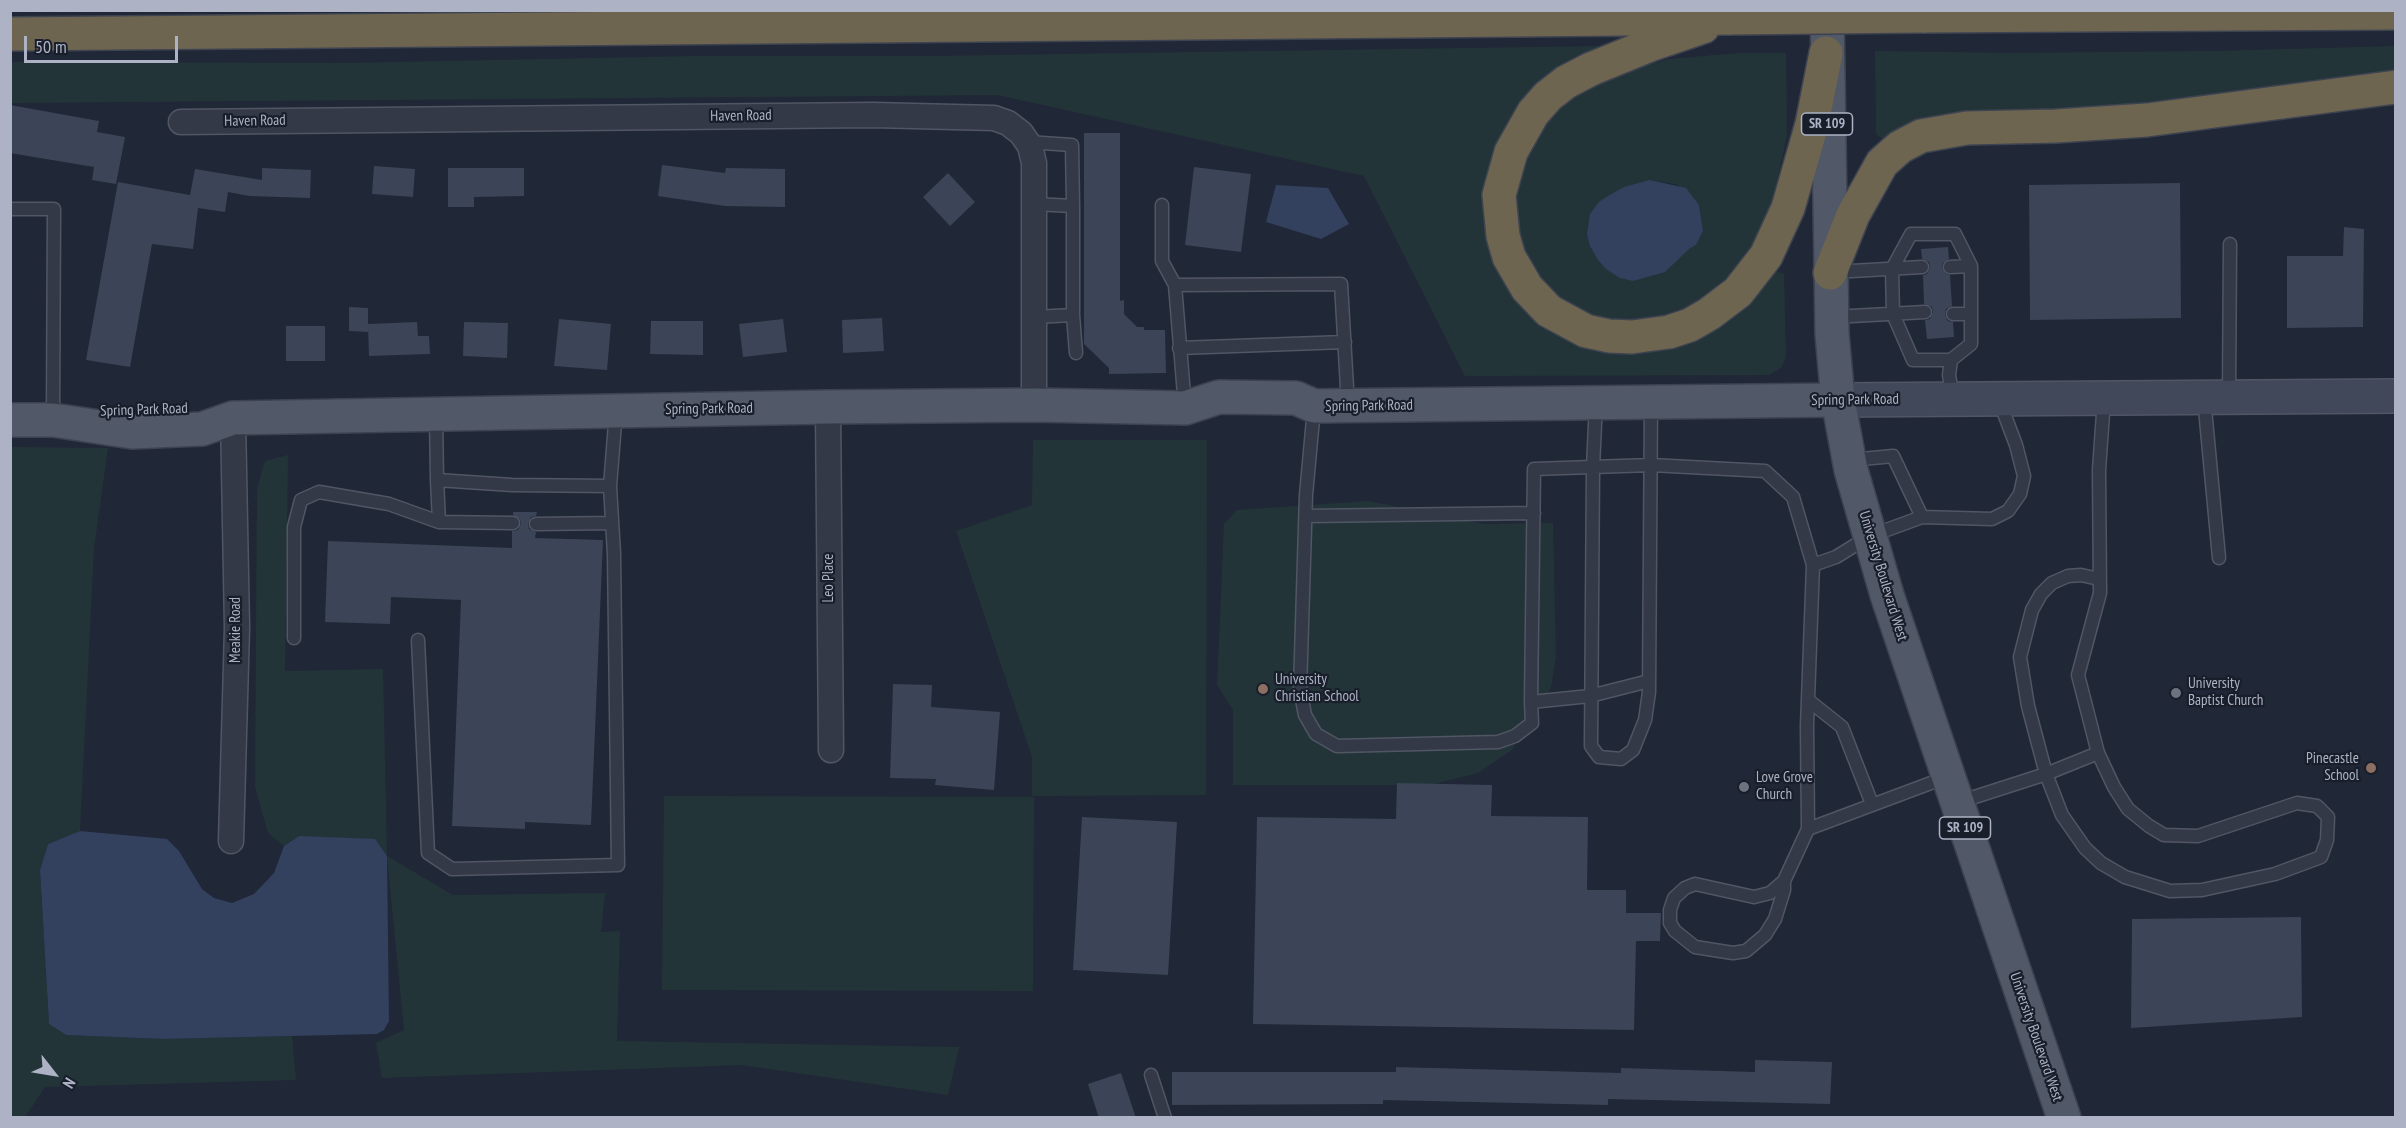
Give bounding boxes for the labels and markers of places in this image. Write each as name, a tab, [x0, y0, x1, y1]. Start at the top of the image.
place label: University Christian School	[1275, 671, 1359, 706]
place label: University Baptist Church	[2188, 675, 2263, 710]
marker: University Christian School	[1256, 682, 1270, 696]
marker: University Baptist Church	[2169, 686, 2183, 700]
place label: Pinecastle School	[2306, 750, 2359, 785]
marker: Pinecastle School	[2364, 761, 2378, 775]
place label: Love Grove Church	[1756, 769, 1813, 804]
marker: Love Grove Church	[1737, 780, 1751, 794]

